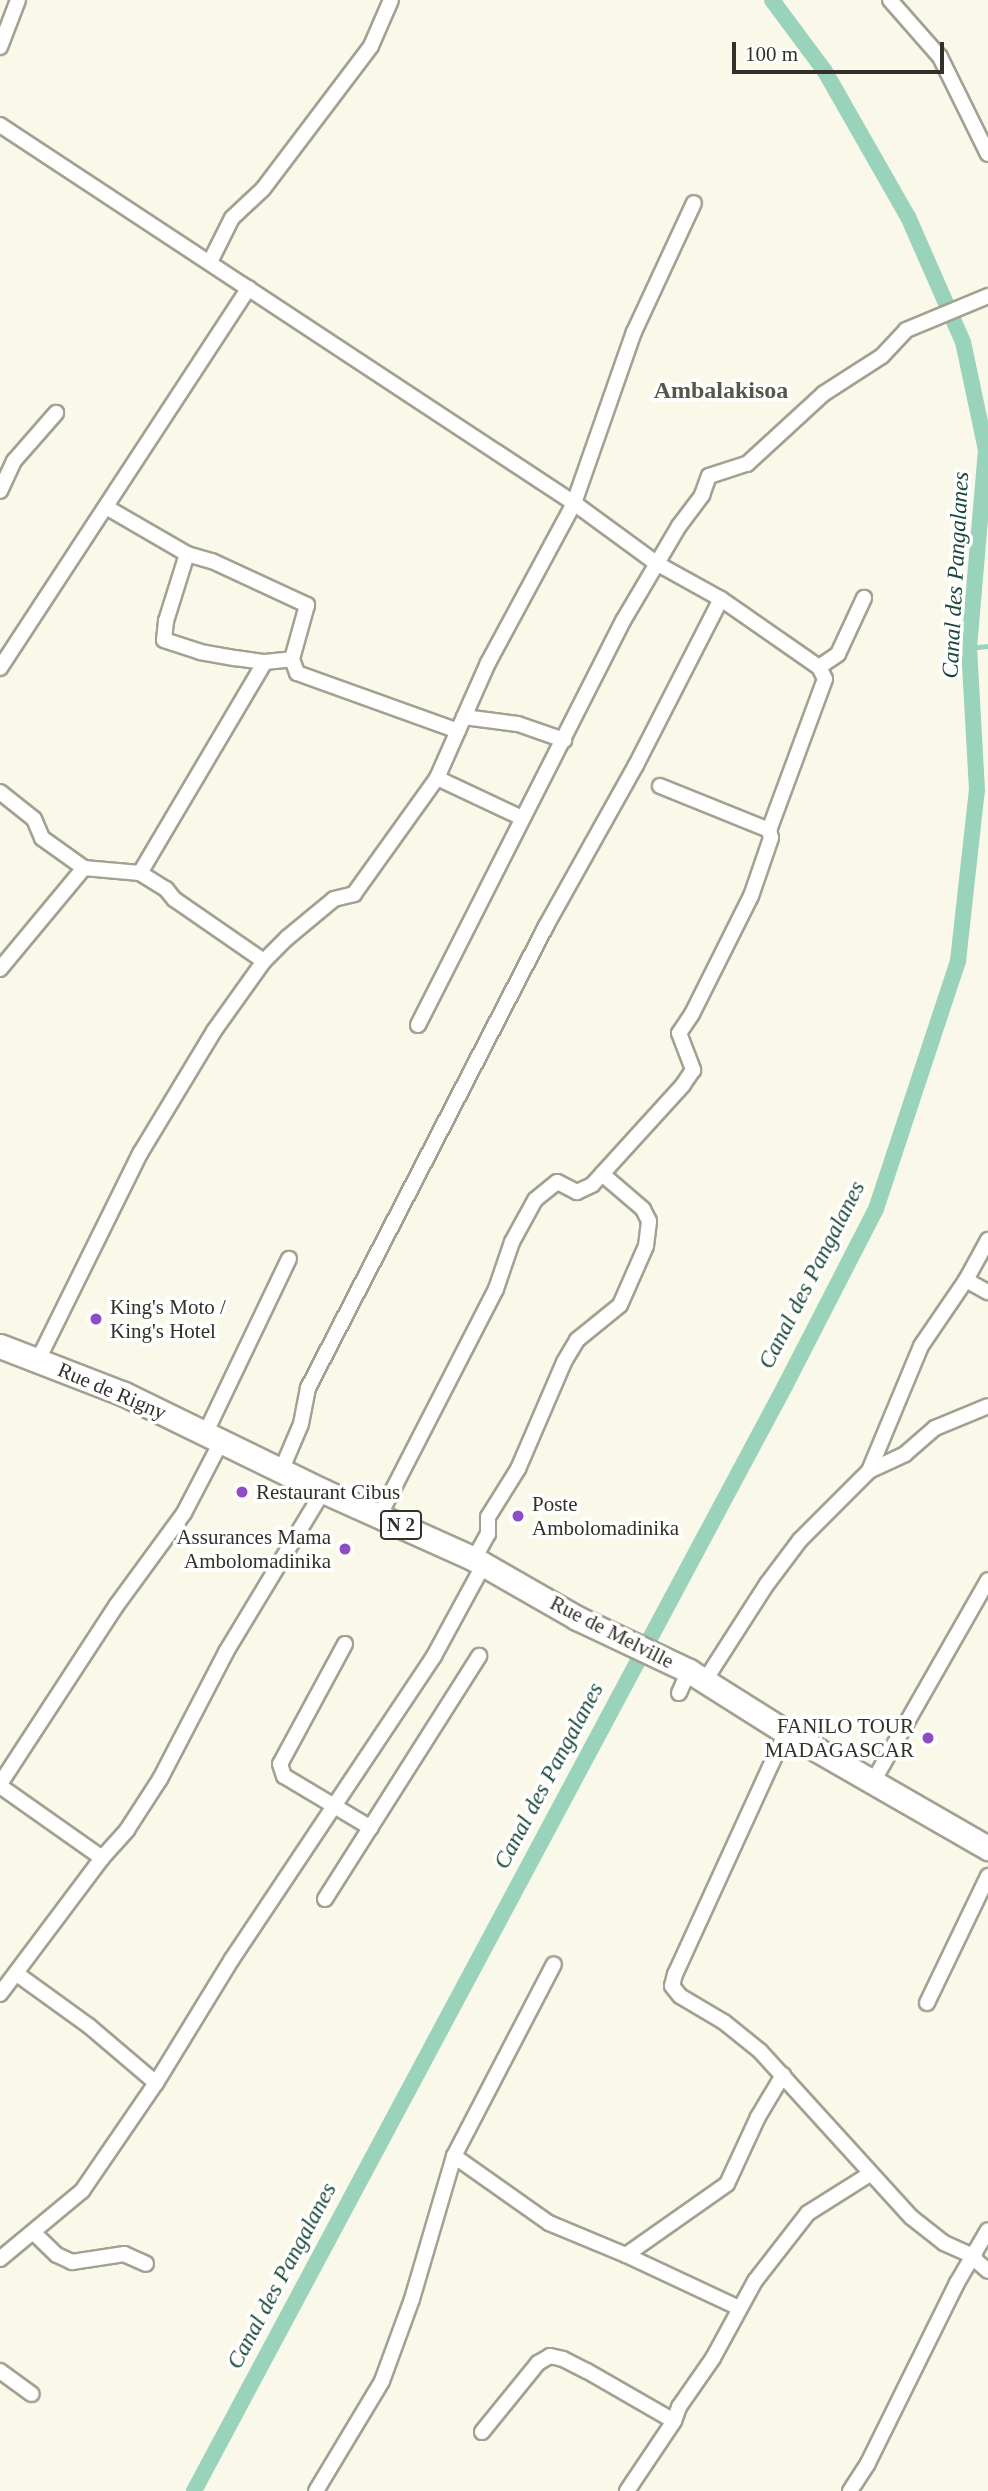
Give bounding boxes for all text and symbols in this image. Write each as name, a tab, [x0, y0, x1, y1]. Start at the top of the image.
scale bar	[736, 28, 948, 72]
text: 100 m	[745, 42, 798, 66]
district label: Ambalakisoa	[654, 377, 788, 405]
water label: Canal des Pangalanes	[937, 471, 975, 679]
water label: Canal des Pangalanes	[753, 1177, 871, 1373]
place label: King's Moto / King's Hotel	[110, 1294, 226, 1344]
marker: King's Moto / King's Hotel	[88, 1311, 104, 1327]
street label: Rue de Rigny	[54, 1357, 170, 1425]
place label: Restaurant Cibus	[256, 1479, 400, 1505]
marker: Restaurant Cibus	[234, 1484, 250, 1500]
place label: Poste Ambolomadinika	[532, 1491, 679, 1541]
marker: Poste Ambolomadinika	[510, 1508, 526, 1524]
road number: N 2	[380, 1510, 422, 1540]
place label: Assurances Mama Ambolomadinika	[176, 1524, 331, 1574]
marker: Assurances Mama Ambolomadinika	[337, 1541, 353, 1557]
street label: Rue de Melville	[546, 1590, 678, 1674]
water label: Canal des Pangalanes	[488, 1678, 610, 1874]
place label: FANILO TOUR MADAGASCAR	[765, 1713, 914, 1763]
marker: FANILO TOUR MADAGASCAR	[920, 1730, 936, 1746]
water label: Canal des Pangalanes	[221, 2178, 343, 2374]

